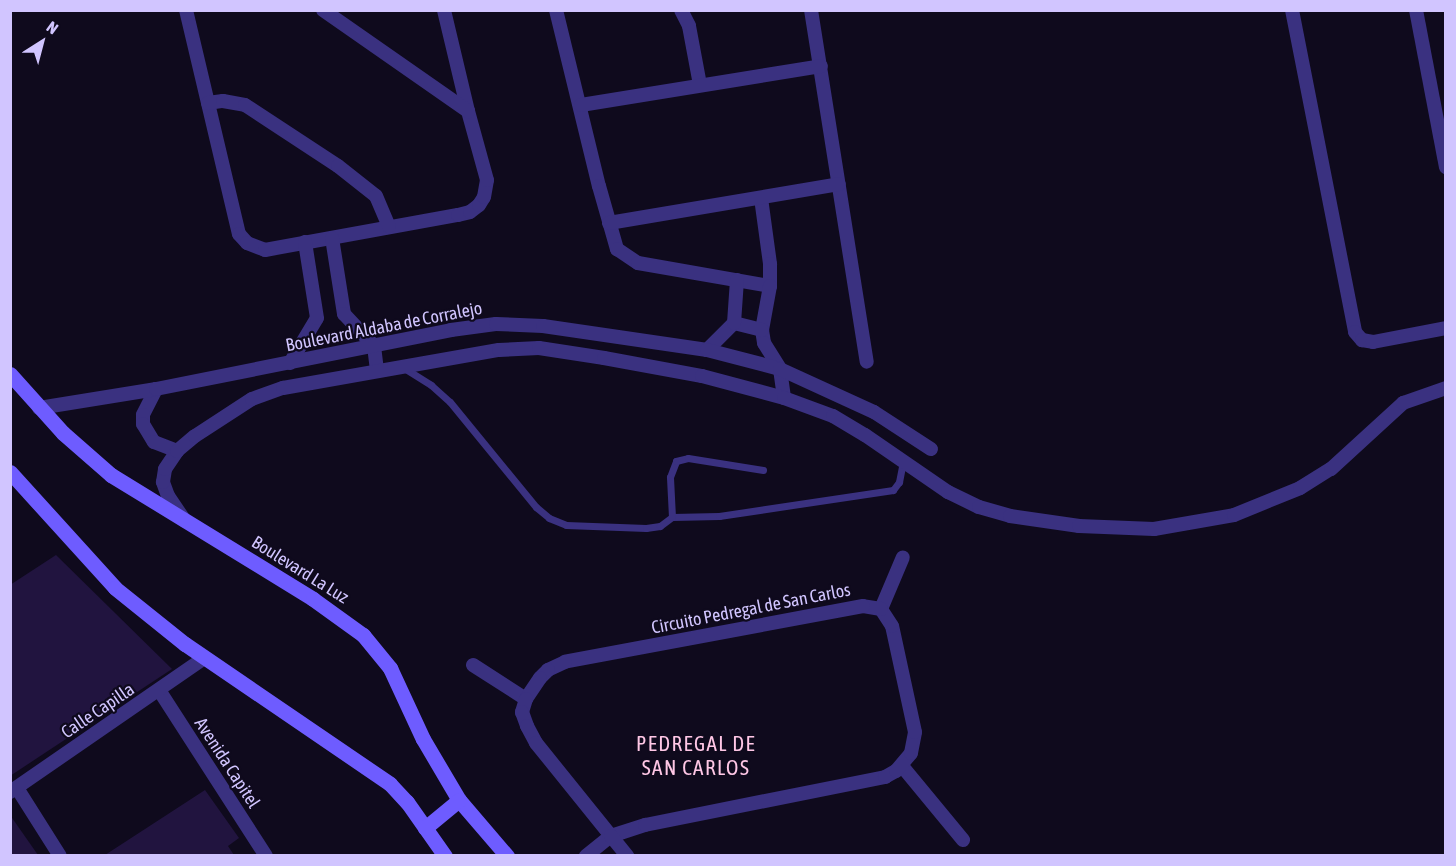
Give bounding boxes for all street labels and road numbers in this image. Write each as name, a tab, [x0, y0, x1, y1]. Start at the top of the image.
street label: Boulevard Aldaba de Corralejo	[284, 297, 484, 357]
street label: Boulevard La Luz	[248, 532, 352, 608]
street label: Circuito Pedregal de San Carlos	[650, 579, 852, 639]
street label: Calle Capilla	[57, 679, 139, 743]
street label: Avenida Capitel	[190, 714, 264, 812]

